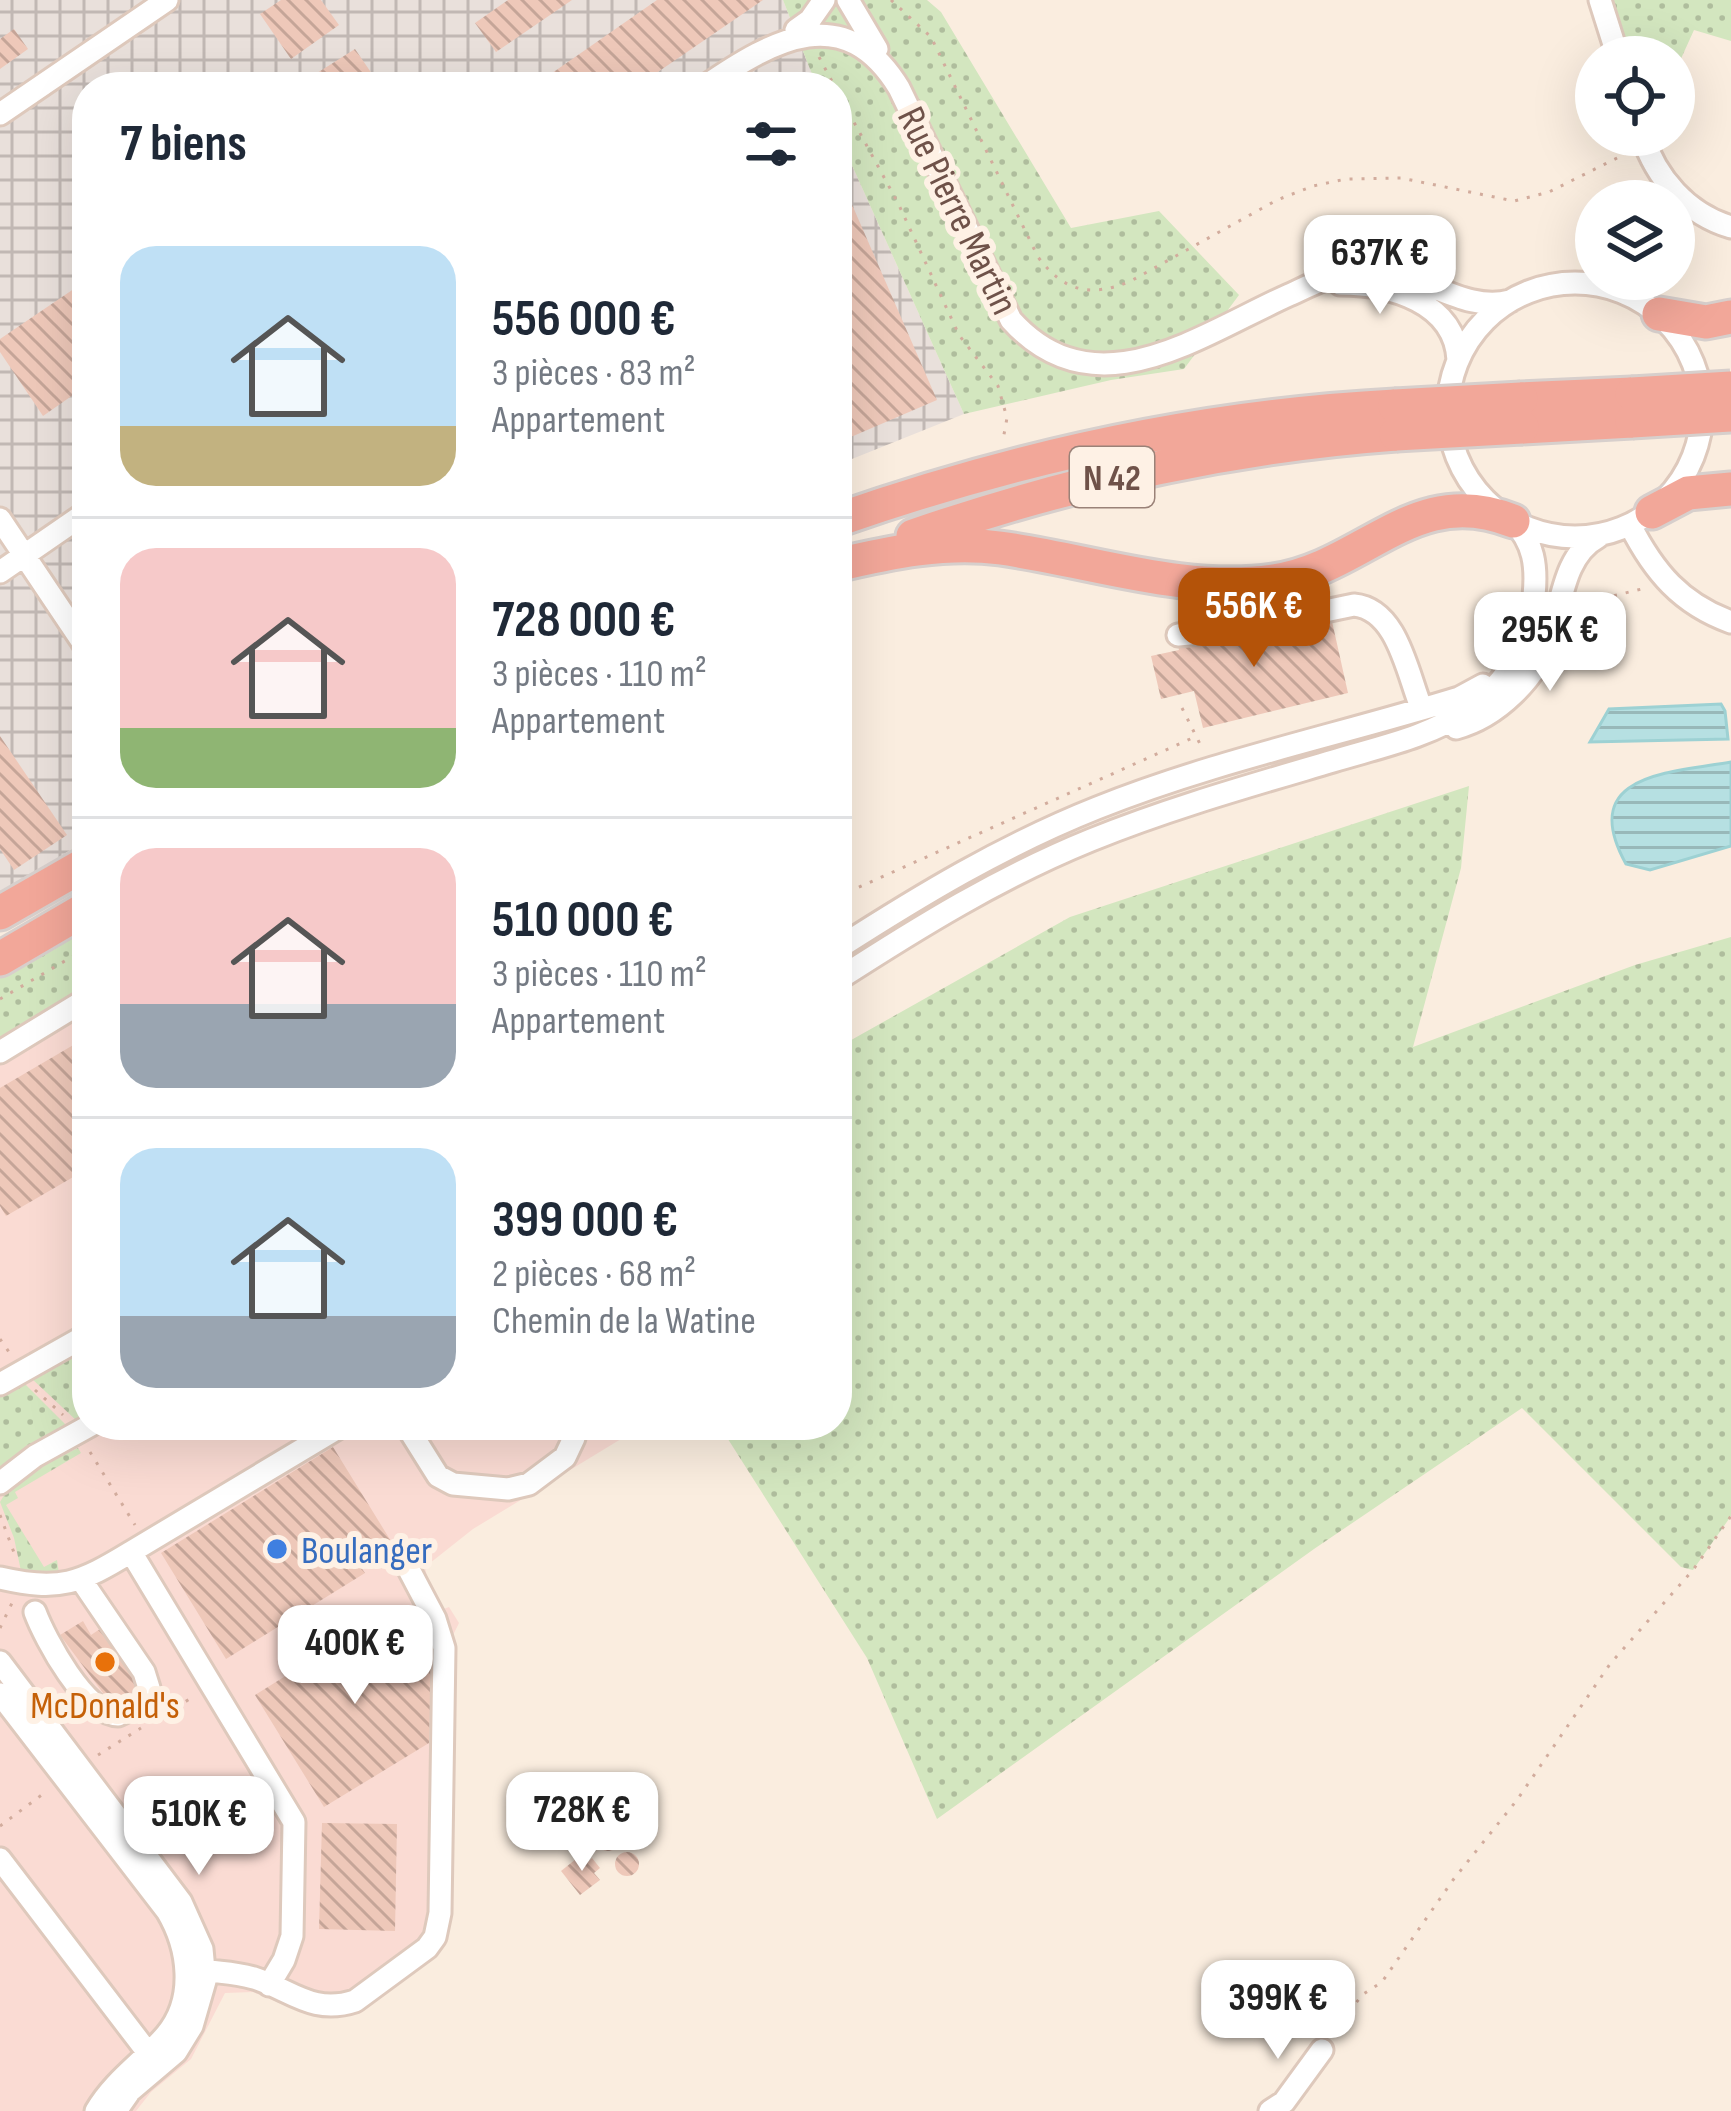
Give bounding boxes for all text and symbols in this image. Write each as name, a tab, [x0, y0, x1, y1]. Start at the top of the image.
map controls	[1575, 36, 1695, 300]
button: locate	[1575, 36, 1695, 156]
street label: Rue Pierre Martin	[886, 100, 1027, 322]
icon: filters	[738, 111, 804, 177]
text: 7 biens	[120, 114, 247, 175]
button: layers	[1575, 180, 1695, 300]
pin: 637K €	[1282, 215, 1478, 317]
text: 637K €	[1331, 230, 1429, 277]
text: 556 000 €	[492, 289, 676, 350]
icon: home	[216, 294, 360, 438]
text: 3 pièces · 83 m²	[492, 350, 696, 397]
text: Appartement	[492, 397, 665, 444]
road number: N 42	[1070, 447, 1154, 507]
pin: 556K €	[1156, 568, 1352, 670]
text: 556K €	[1205, 583, 1303, 630]
text: 728 000 €	[492, 590, 675, 651]
pin: 295K €	[1452, 592, 1648, 694]
icon: home	[216, 596, 360, 740]
text: 295K €	[1501, 607, 1599, 654]
text: 3 pièces · 110 m²	[492, 651, 707, 698]
text: Appartement	[492, 698, 665, 745]
text: 510 000 €	[492, 890, 673, 951]
icon: home	[216, 896, 360, 1040]
text: 3 pièces · 110 m²	[492, 951, 707, 998]
text: Appartement	[492, 998, 665, 1045]
text: 399 000 €	[492, 1190, 678, 1251]
icon: home	[216, 1196, 360, 1340]
text: 2 pièces · 68 m²	[492, 1251, 696, 1298]
text: Chemin de la Watine	[492, 1298, 756, 1345]
place label: Boulanger	[301, 1528, 432, 1575]
marker: Boulanger	[264, 1536, 290, 1562]
pin: 400K €	[257, 1605, 453, 1707]
text: 400K €	[305, 1620, 405, 1667]
marker: McDonald's	[92, 1649, 118, 1675]
place label: McDonald's	[30, 1683, 180, 1730]
pin: 728K €	[484, 1772, 680, 1874]
pin: 510K €	[101, 1776, 297, 1878]
text: 728K €	[533, 1787, 631, 1834]
text: 510K €	[151, 1791, 247, 1838]
pin: 399K €	[1180, 1960, 1376, 2062]
text: 399K €	[1228, 1975, 1328, 2022]

